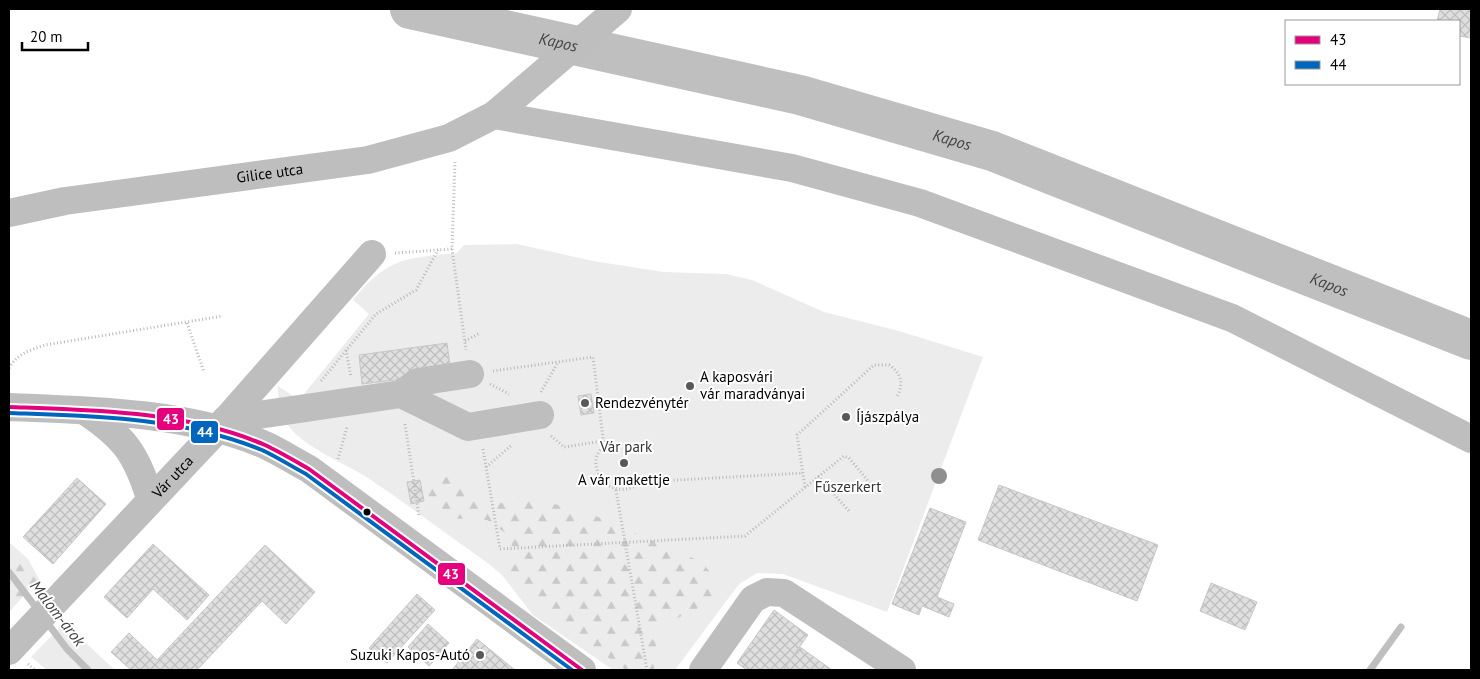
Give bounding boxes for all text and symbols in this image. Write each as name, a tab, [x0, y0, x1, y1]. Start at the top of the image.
scale bar	[22, 20, 89, 52]
legend	[1285, 20, 1460, 85]
text: 20 m	[30, 27, 63, 46]
water label: Kapos	[537, 28, 580, 56]
text: 43	[1330, 30, 1346, 49]
text: 44	[1330, 55, 1346, 74]
water label: Kapos	[931, 124, 974, 155]
street label: Gilice utca	[235, 159, 304, 187]
water label: Kapos	[1307, 268, 1352, 301]
place label: A kaposvári vár maradványai	[700, 367, 805, 403]
marker: A kaposvári vár maradványai	[684, 380, 696, 392]
place label: Rendezvénytér	[595, 393, 689, 412]
marker: Rendezvénytér	[579, 397, 591, 409]
line badge: 43	[156, 407, 185, 431]
place label: Íjászpálya	[856, 407, 919, 426]
text: 43	[163, 410, 179, 428]
marker: Íjászpálya	[840, 411, 852, 423]
line badge: 44	[190, 420, 219, 444]
text: 44	[197, 423, 213, 441]
park label: Vár park	[599, 437, 653, 456]
street label: Vár utca	[147, 451, 197, 503]
marker: A vár makettje	[618, 457, 630, 469]
place label: A vár makettje	[578, 470, 670, 489]
park label: Fűszerkert	[815, 477, 881, 496]
unlabelled marker	[362, 507, 372, 517]
line badge: 43	[437, 562, 466, 586]
text: 43	[443, 565, 459, 583]
water label: Malom-árok	[26, 576, 90, 651]
place label: Suzuki Kapos-Autó	[350, 645, 470, 664]
marker: Suzuki Kapos-Autó	[474, 649, 486, 661]

